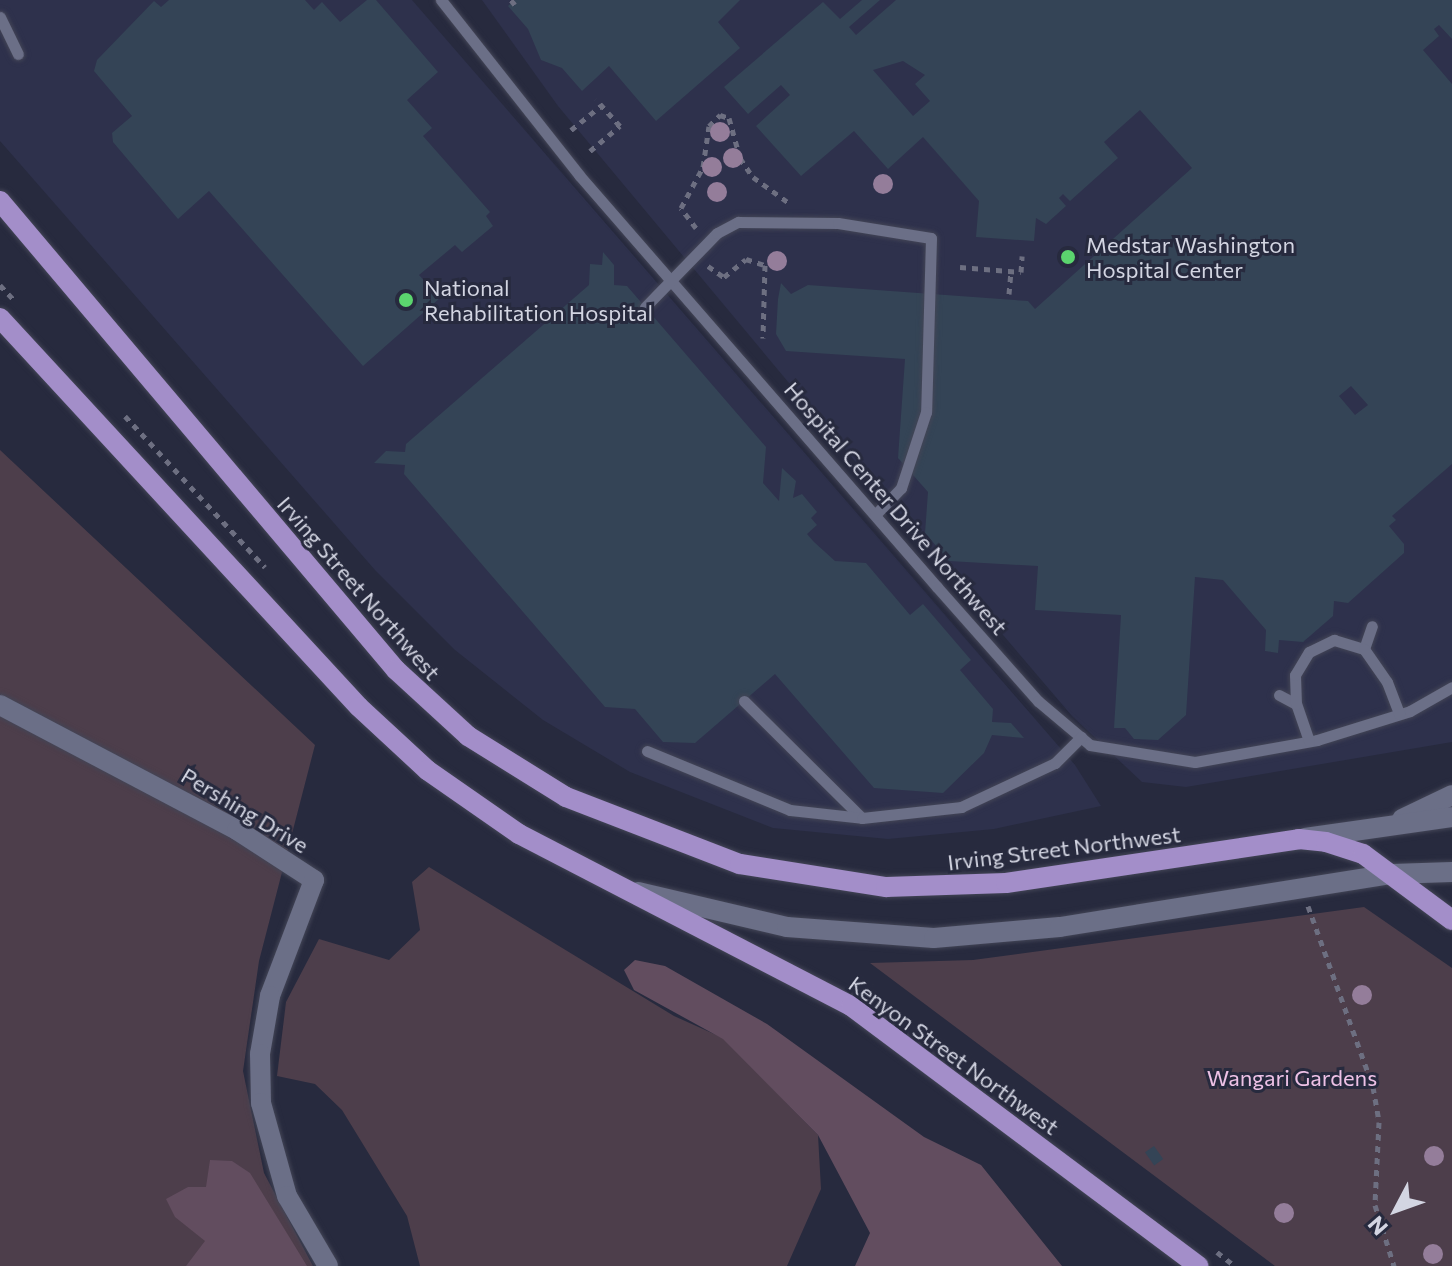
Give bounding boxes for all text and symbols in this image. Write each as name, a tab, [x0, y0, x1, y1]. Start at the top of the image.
place label: Medstar Washington Hospital Center	[1086, 231, 1295, 282]
marker: Medstar Washington Hospital Center	[1057, 246, 1079, 268]
place label: National Rehabilitation Hospital	[424, 274, 653, 326]
marker: National Rehabilitation Hospital	[395, 289, 417, 311]
street label: Hospital Center Drive Northwest	[779, 376, 1013, 640]
street label: Irving Street Northwest	[272, 491, 446, 685]
street label: Pershing Drive	[177, 762, 313, 858]
street label: Irving Street Northwest	[946, 821, 1182, 875]
street label: Kenyon Street Northwest	[844, 970, 1064, 1140]
park label: Wangari Gardens	[1207, 1065, 1377, 1091]
north arrow	[1356, 1170, 1436, 1250]
text: N	[1362, 1211, 1393, 1241]

